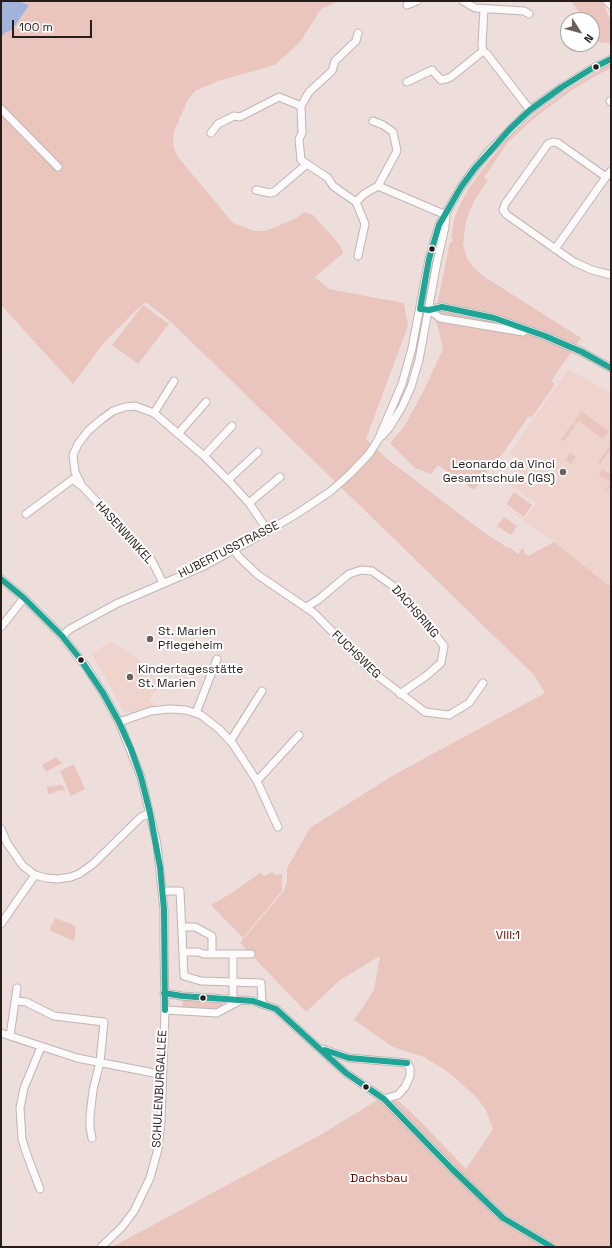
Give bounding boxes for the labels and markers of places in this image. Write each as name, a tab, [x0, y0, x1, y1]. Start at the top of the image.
unlabelled marker	[591, 62, 601, 72]
unlabelled marker	[427, 244, 437, 254]
place label: Leonardo da Vinci Gesamtschule (IGS)	[443, 458, 555, 486]
marker: Leonardo da Vinci Gesamtschule (IGS)	[558, 467, 568, 477]
place label: St. Marien Pflegeheim	[158, 625, 223, 653]
marker: St. Marien Pflegeheim	[145, 634, 155, 644]
unlabelled marker	[76, 655, 86, 665]
place label: Kindertagesstätte St. Marien	[138, 663, 243, 691]
marker: Kindertagesstätte St. Marien	[125, 672, 135, 682]
unlabelled marker	[198, 993, 208, 1003]
unlabelled marker	[361, 1082, 371, 1092]

